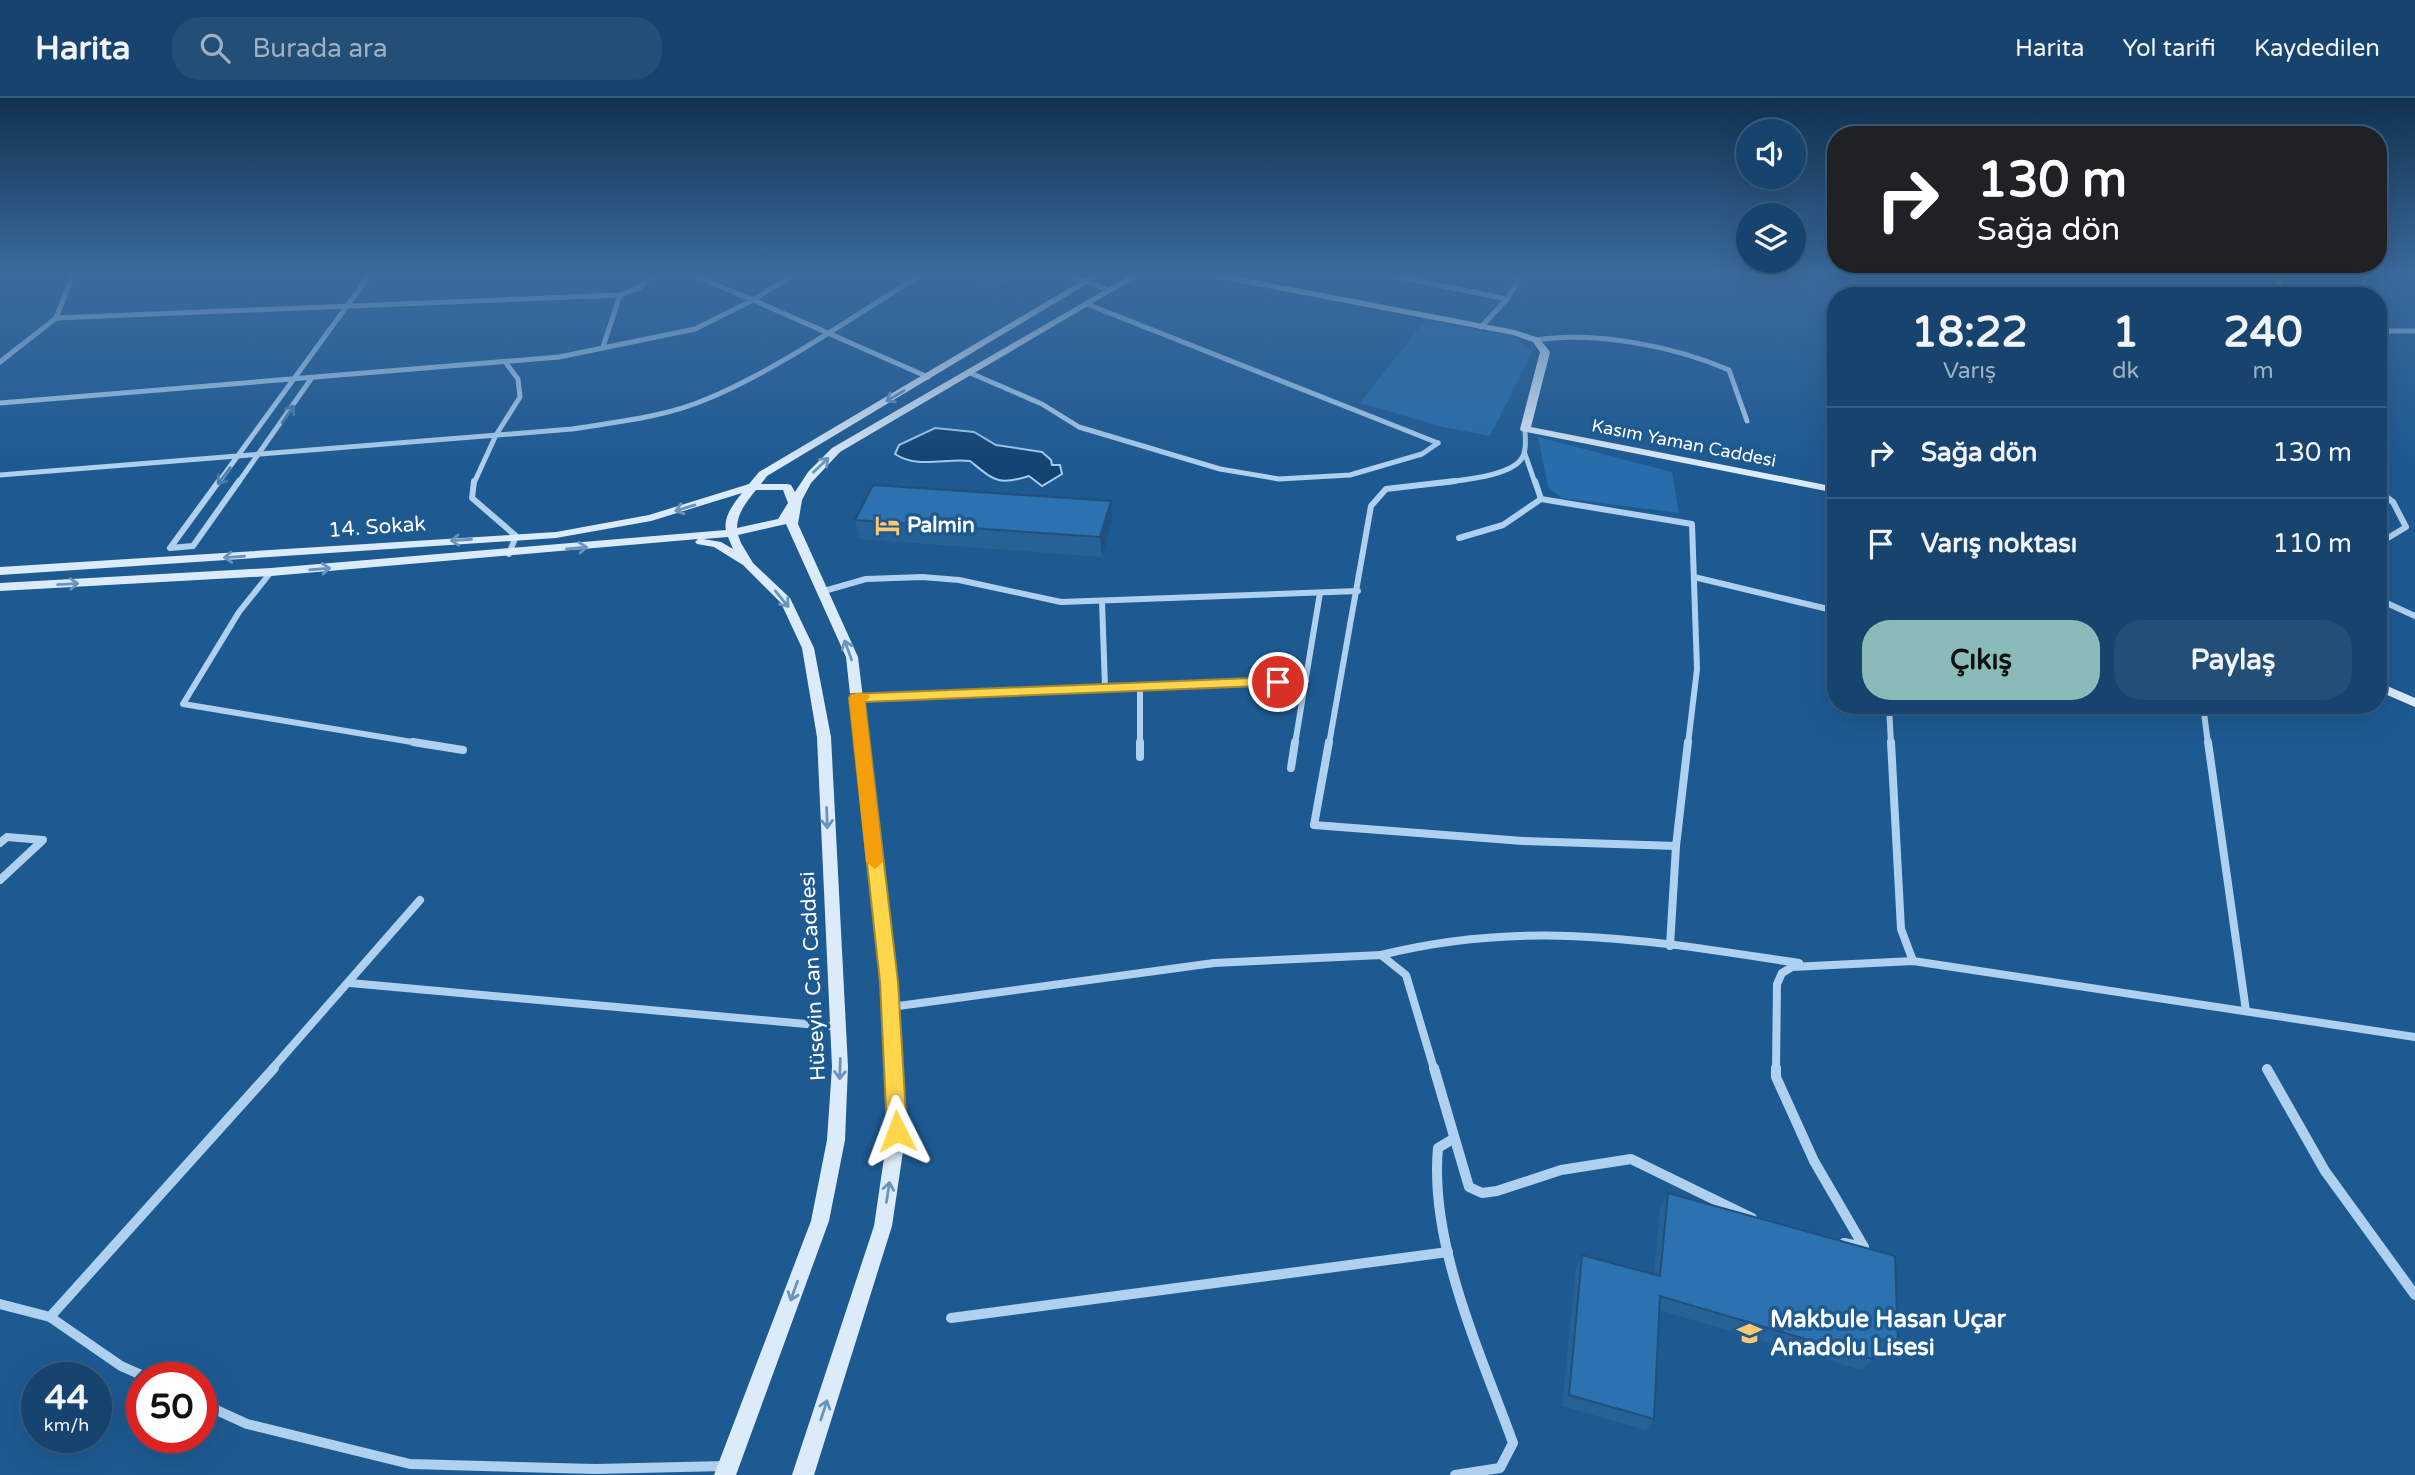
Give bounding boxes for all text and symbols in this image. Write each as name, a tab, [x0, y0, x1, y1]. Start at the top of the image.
search box	[172, 17, 662, 80]
text: Harita	[35, 29, 130, 68]
icon: search	[196, 29, 234, 67]
text: Burada ara	[252, 33, 388, 64]
text: Harita	[2015, 34, 2084, 63]
text: Yol tarifi	[2122, 34, 2216, 63]
text: Kaydedilen	[2254, 34, 2380, 63]
map controls	[1736, 119, 1806, 273]
button: sound	[1736, 119, 1806, 189]
text: 130 m	[1977, 151, 2127, 210]
icon: right	[1862, 154, 1953, 245]
button: layers	[1736, 203, 1806, 273]
text: Sağa dön	[1977, 211, 2120, 249]
text: 18:22	[1911, 307, 2028, 358]
text: 1	[2112, 307, 2139, 358]
text: 240	[2223, 307, 2303, 358]
text: Varış	[1943, 357, 1996, 385]
text: dk	[2112, 357, 2139, 385]
text: m	[2252, 357, 2274, 385]
one-way arrow	[885, 390, 905, 404]
one-way arrow	[281, 404, 295, 424]
street label: Kasım Yaman Caddesi	[1590, 414, 1778, 472]
icon: right	[1862, 434, 1900, 472]
text: Sağa dön	[1921, 437, 2037, 468]
text: 130 m	[2272, 437, 2352, 468]
one-way arrow	[812, 456, 829, 473]
one-way arrow	[216, 466, 231, 484]
one-way arrow	[674, 502, 696, 515]
street label: 14. Sokak	[328, 511, 426, 543]
hotel icon: Palmin	[873, 511, 901, 539]
place label: Palmin	[907, 513, 975, 538]
icon: arrive	[1862, 525, 1900, 563]
text: Varış noktası	[1921, 528, 2077, 559]
text: 110 m	[2272, 528, 2352, 559]
one-way arrow	[450, 534, 473, 547]
one-way arrow	[565, 541, 588, 554]
one-way arrow	[223, 551, 246, 564]
one-way arrow	[308, 562, 330, 575]
one-way arrow	[56, 577, 79, 590]
one-way arrow	[775, 589, 790, 607]
button: Çıkış	[1862, 620, 2100, 700]
button: Paylaş	[2114, 620, 2352, 700]
one-way arrow	[841, 640, 853, 661]
pin	[1248, 652, 1308, 712]
icon: arrive	[1259, 663, 1297, 701]
one-way arrow	[820, 806, 834, 829]
street label: Hüseyin Can Caddesi	[795, 871, 831, 1081]
one-way arrow	[833, 1058, 846, 1081]
position arrow	[860, 1094, 934, 1168]
one-way arrow	[882, 1181, 895, 1204]
one-way arrow	[787, 1279, 799, 1301]
place label: Makbule Hasan Uçar Anadolu Lisesi	[1770, 1305, 2007, 1362]
school or university icon: Makbule Hasan Uçar Anadolu Lisesi	[1736, 1319, 1764, 1347]
speed limit sign: 50	[126, 1362, 217, 1453]
text: 44	[45, 1377, 88, 1419]
one-way arrow	[818, 1399, 831, 1421]
text: km/h	[44, 1414, 89, 1436]

